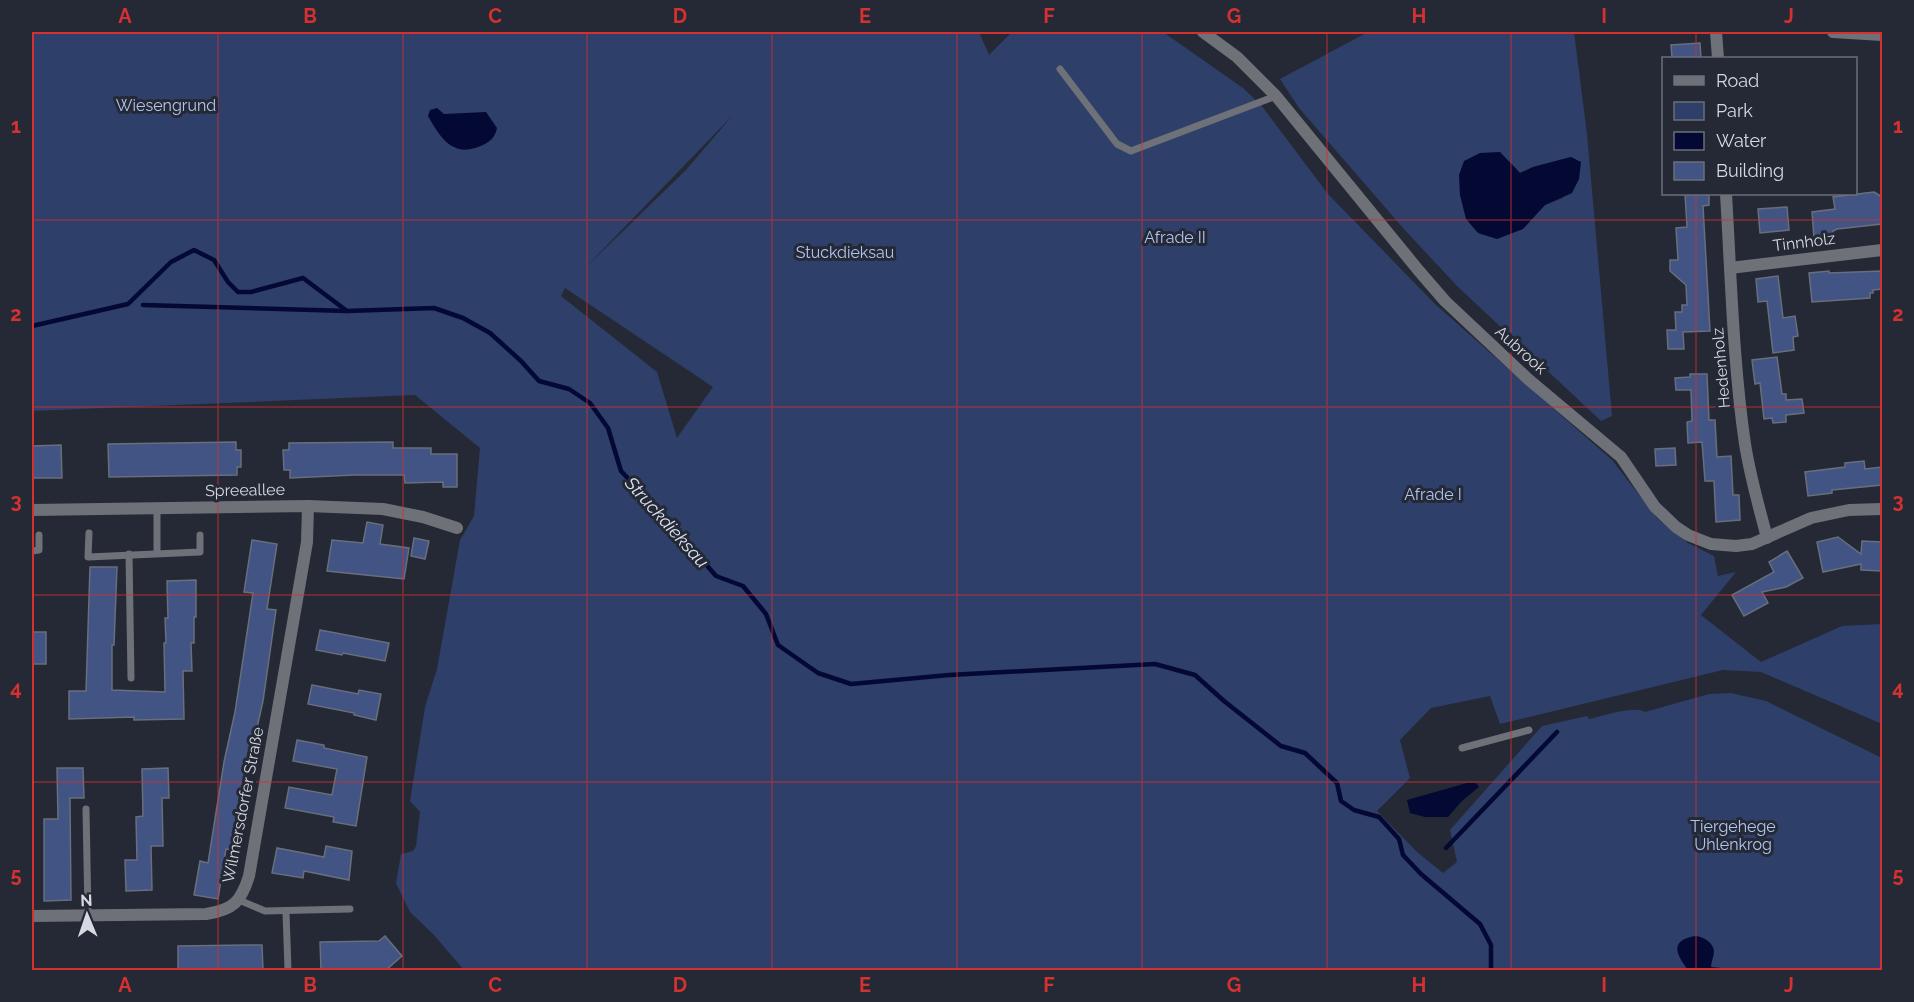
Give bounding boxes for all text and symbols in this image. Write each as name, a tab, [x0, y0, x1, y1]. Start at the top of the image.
text: A	[118, 4, 132, 28]
text: B	[303, 4, 317, 28]
text: C	[488, 4, 502, 28]
text: D	[673, 4, 687, 28]
text: E	[859, 4, 871, 28]
text: F	[1043, 4, 1055, 28]
text: G	[1227, 4, 1241, 28]
text: H	[1412, 4, 1426, 28]
text: I	[1601, 4, 1607, 28]
text: J	[1784, 4, 1794, 28]
legend	[1662, 57, 1857, 195]
text: Road	[1716, 70, 1759, 91]
park label: Wiesengrund	[116, 96, 216, 115]
text: Park	[1716, 100, 1753, 121]
text: 1	[11, 114, 21, 138]
text: 1	[1893, 114, 1903, 138]
text: Water	[1716, 130, 1767, 151]
text: Building	[1716, 160, 1784, 181]
park label: Afrade II	[1144, 228, 1206, 247]
street label: Tinnholz	[1772, 229, 1837, 255]
park label: Stuckdieksau	[796, 243, 894, 262]
text: 2	[10, 302, 22, 326]
text: 2	[1892, 302, 1904, 326]
street label: Aubrook	[1491, 322, 1551, 378]
street label: Hedenholz	[1708, 327, 1734, 409]
water label: Struckdieksau	[620, 472, 713, 572]
street label: Spreeallee	[205, 480, 285, 500]
park label: Afrade I	[1404, 485, 1462, 504]
text: 3	[10, 489, 22, 513]
text: 3	[1892, 489, 1904, 513]
text: 4	[10, 676, 22, 700]
text: 4	[1892, 676, 1904, 700]
street label: Wilmersdorfer Straße	[219, 725, 267, 885]
park label: Tiergehege Uhlenkrog	[1690, 817, 1776, 854]
text: 5	[10, 863, 22, 887]
text: 5	[1892, 863, 1904, 887]
north arrow	[57, 885, 117, 945]
text: N	[80, 891, 93, 910]
text: A	[118, 973, 132, 997]
text: B	[303, 973, 317, 997]
text: C	[488, 973, 502, 997]
text: D	[673, 973, 687, 997]
text: E	[859, 973, 871, 997]
text: F	[1043, 973, 1055, 997]
text: G	[1227, 973, 1241, 997]
text: H	[1412, 973, 1426, 997]
text: I	[1601, 973, 1607, 997]
text: J	[1784, 973, 1794, 997]

